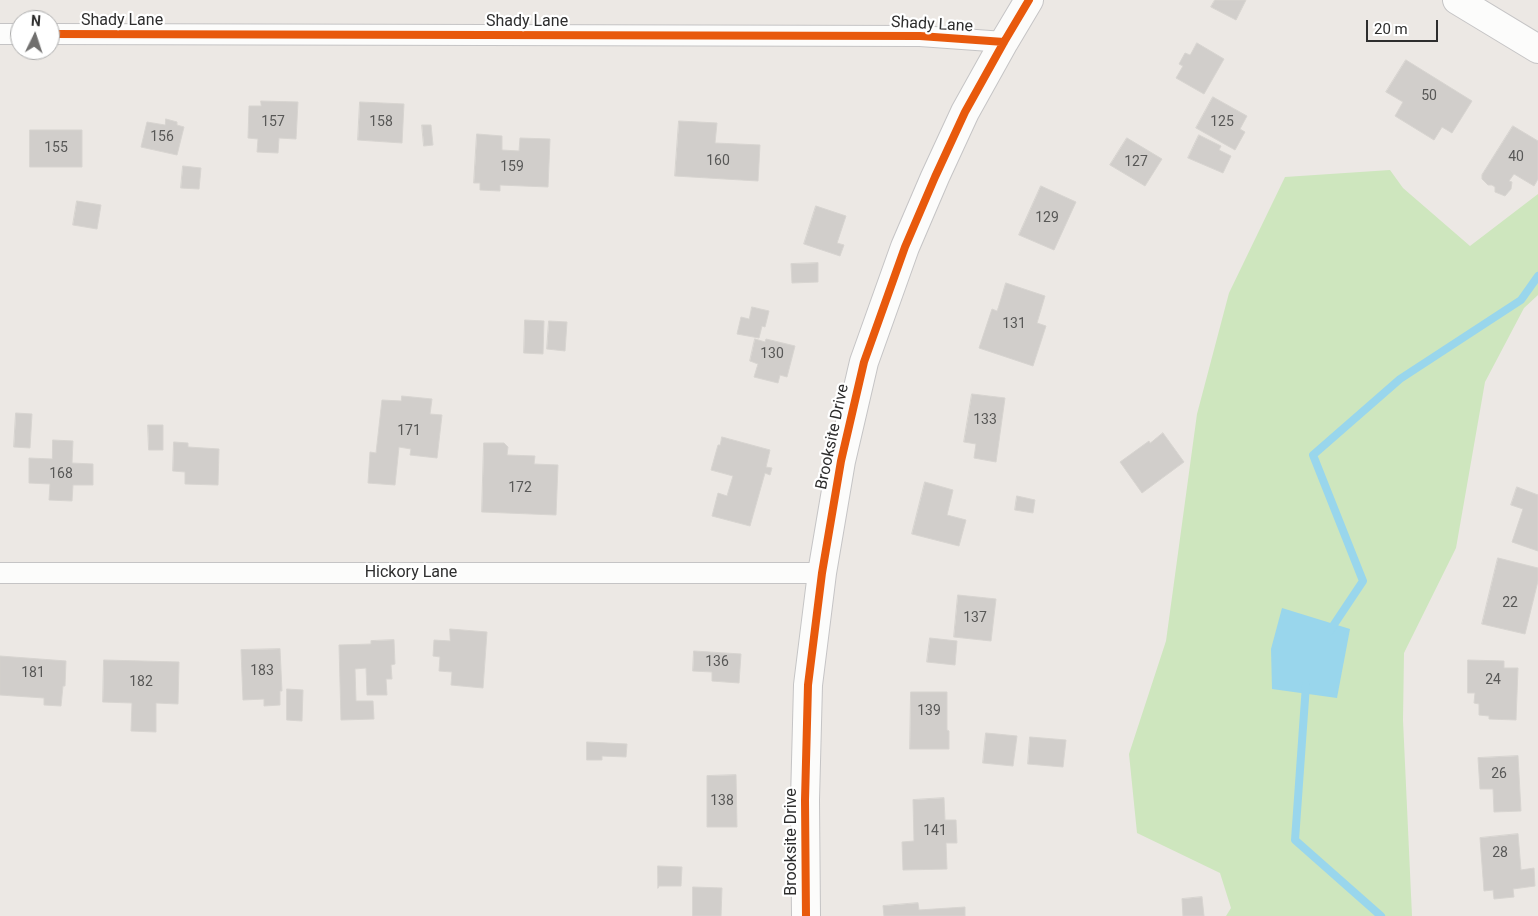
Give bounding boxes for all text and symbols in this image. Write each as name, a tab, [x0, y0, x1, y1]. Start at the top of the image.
north arrow	[10, 10, 60, 60]
scale bar	[1368, 10, 1440, 42]
street label: Shady Lane	[81, 11, 163, 31]
street label: Shady Lane	[486, 12, 568, 32]
text: N	[30, 13, 41, 29]
street label: Shady Lane	[890, 13, 974, 37]
text: 20 m	[1374, 20, 1408, 38]
house number: 50	[1421, 88, 1437, 104]
house number: 157	[261, 114, 285, 130]
house number: 158	[369, 114, 393, 130]
house number: 125	[1210, 114, 1234, 130]
house number: 156	[150, 129, 174, 145]
house number: 155	[44, 140, 68, 156]
house number: 40	[1508, 149, 1524, 165]
house number: 160	[706, 153, 730, 169]
house number: 127	[1124, 154, 1148, 170]
house number: 159	[500, 159, 524, 175]
house number: 129	[1035, 210, 1059, 226]
house number: 131	[1002, 316, 1026, 332]
house number: 130	[760, 346, 784, 362]
street label: Brooksite Drive	[812, 382, 854, 492]
house number: 133	[973, 412, 997, 428]
house number: 171	[397, 423, 421, 439]
house number: 168	[49, 466, 73, 482]
house number: 172	[508, 480, 532, 496]
street label: Hickory Lane	[365, 563, 457, 583]
house number: 22	[1502, 595, 1518, 611]
house number: 137	[963, 610, 987, 626]
house number: 136	[705, 654, 729, 670]
house number: 183	[250, 663, 274, 679]
house number: 181	[21, 665, 45, 681]
house number: 24	[1485, 672, 1501, 688]
house number: 182	[129, 674, 153, 690]
house number: 139	[917, 703, 941, 719]
house number: 26	[1491, 766, 1507, 782]
street label: Brooksite Drive	[782, 788, 802, 896]
house number: 138	[710, 793, 734, 809]
house number: 141	[923, 823, 947, 839]
house number: 28	[1492, 845, 1508, 861]

